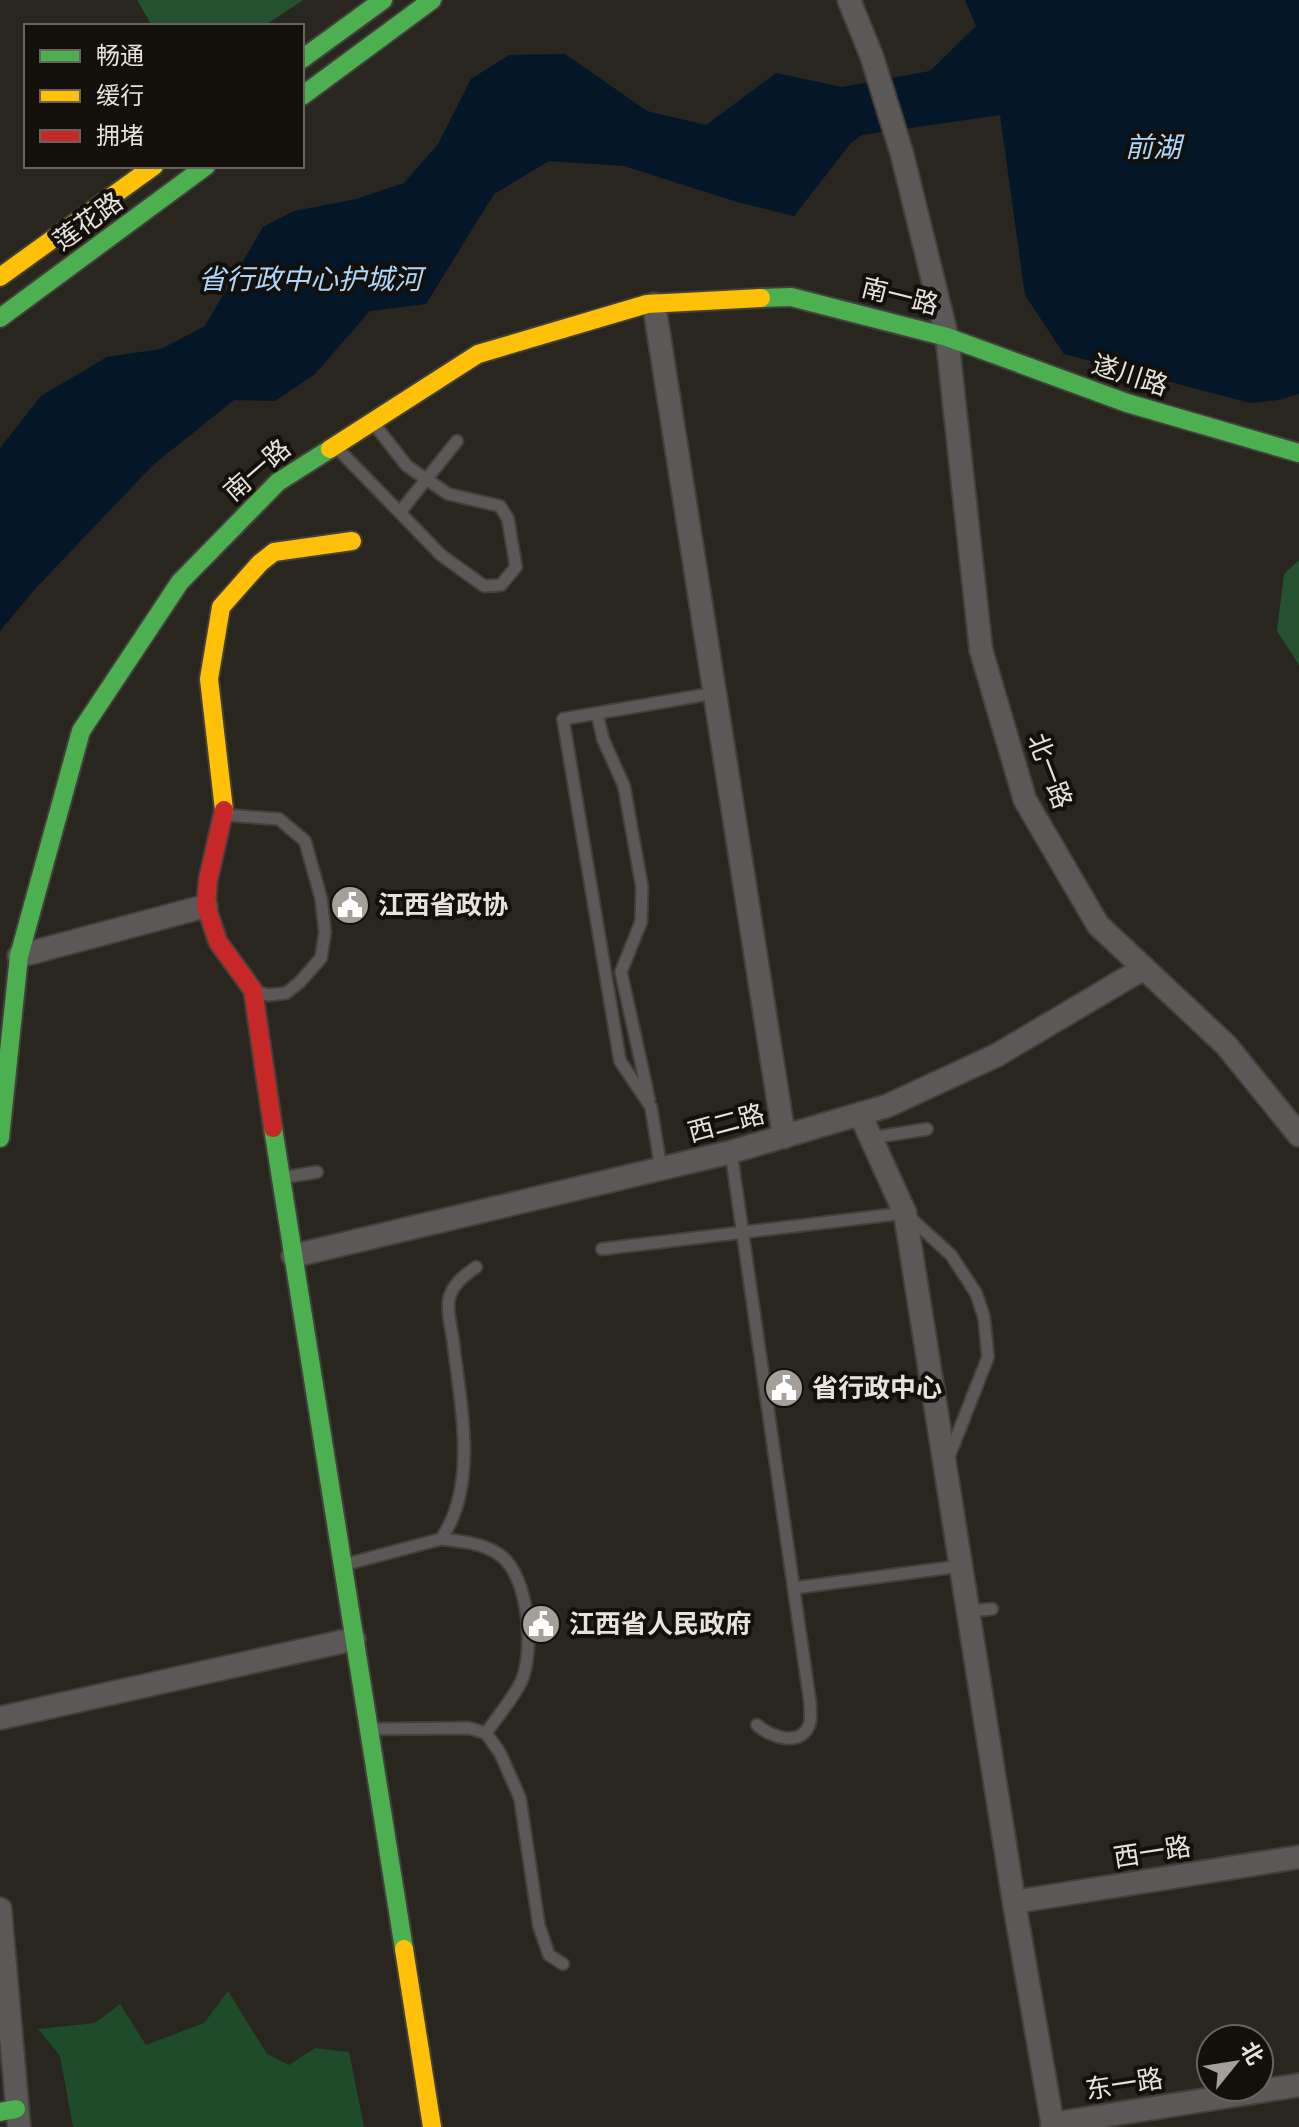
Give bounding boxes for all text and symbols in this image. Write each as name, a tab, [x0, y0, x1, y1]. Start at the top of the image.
legend	[24, 24, 304, 168]
text: 畅通	[96, 39, 144, 71]
text: 缓行	[96, 79, 144, 111]
text: 拥堵	[96, 119, 144, 151]
water label: 前湖	[1125, 128, 1185, 166]
street label: 莲花路	[46, 184, 130, 258]
water label: 省行政中心护城河	[198, 260, 427, 298]
street label: 南一路	[858, 269, 942, 322]
street label: 遂川路	[1088, 346, 1173, 403]
street label: 南一路	[216, 431, 298, 508]
street label: 北一路	[1020, 728, 1081, 814]
public building icon: 江西省政协	[329, 884, 371, 926]
place label: 江西省政协	[378, 887, 508, 922]
street label: 西二路	[684, 1096, 768, 1150]
public building icon: 省行政中心	[763, 1367, 805, 1409]
place label: 省行政中心	[812, 1370, 942, 1405]
public building icon: 江西省人民政府	[520, 1603, 562, 1645]
place label: 江西省人民政府	[569, 1606, 751, 1641]
street label: 西一路	[1111, 1828, 1193, 1875]
north arrow	[1195, 2023, 1275, 2103]
text: 北	[1234, 2036, 1271, 2070]
street label: 东一路	[1083, 2060, 1165, 2107]

